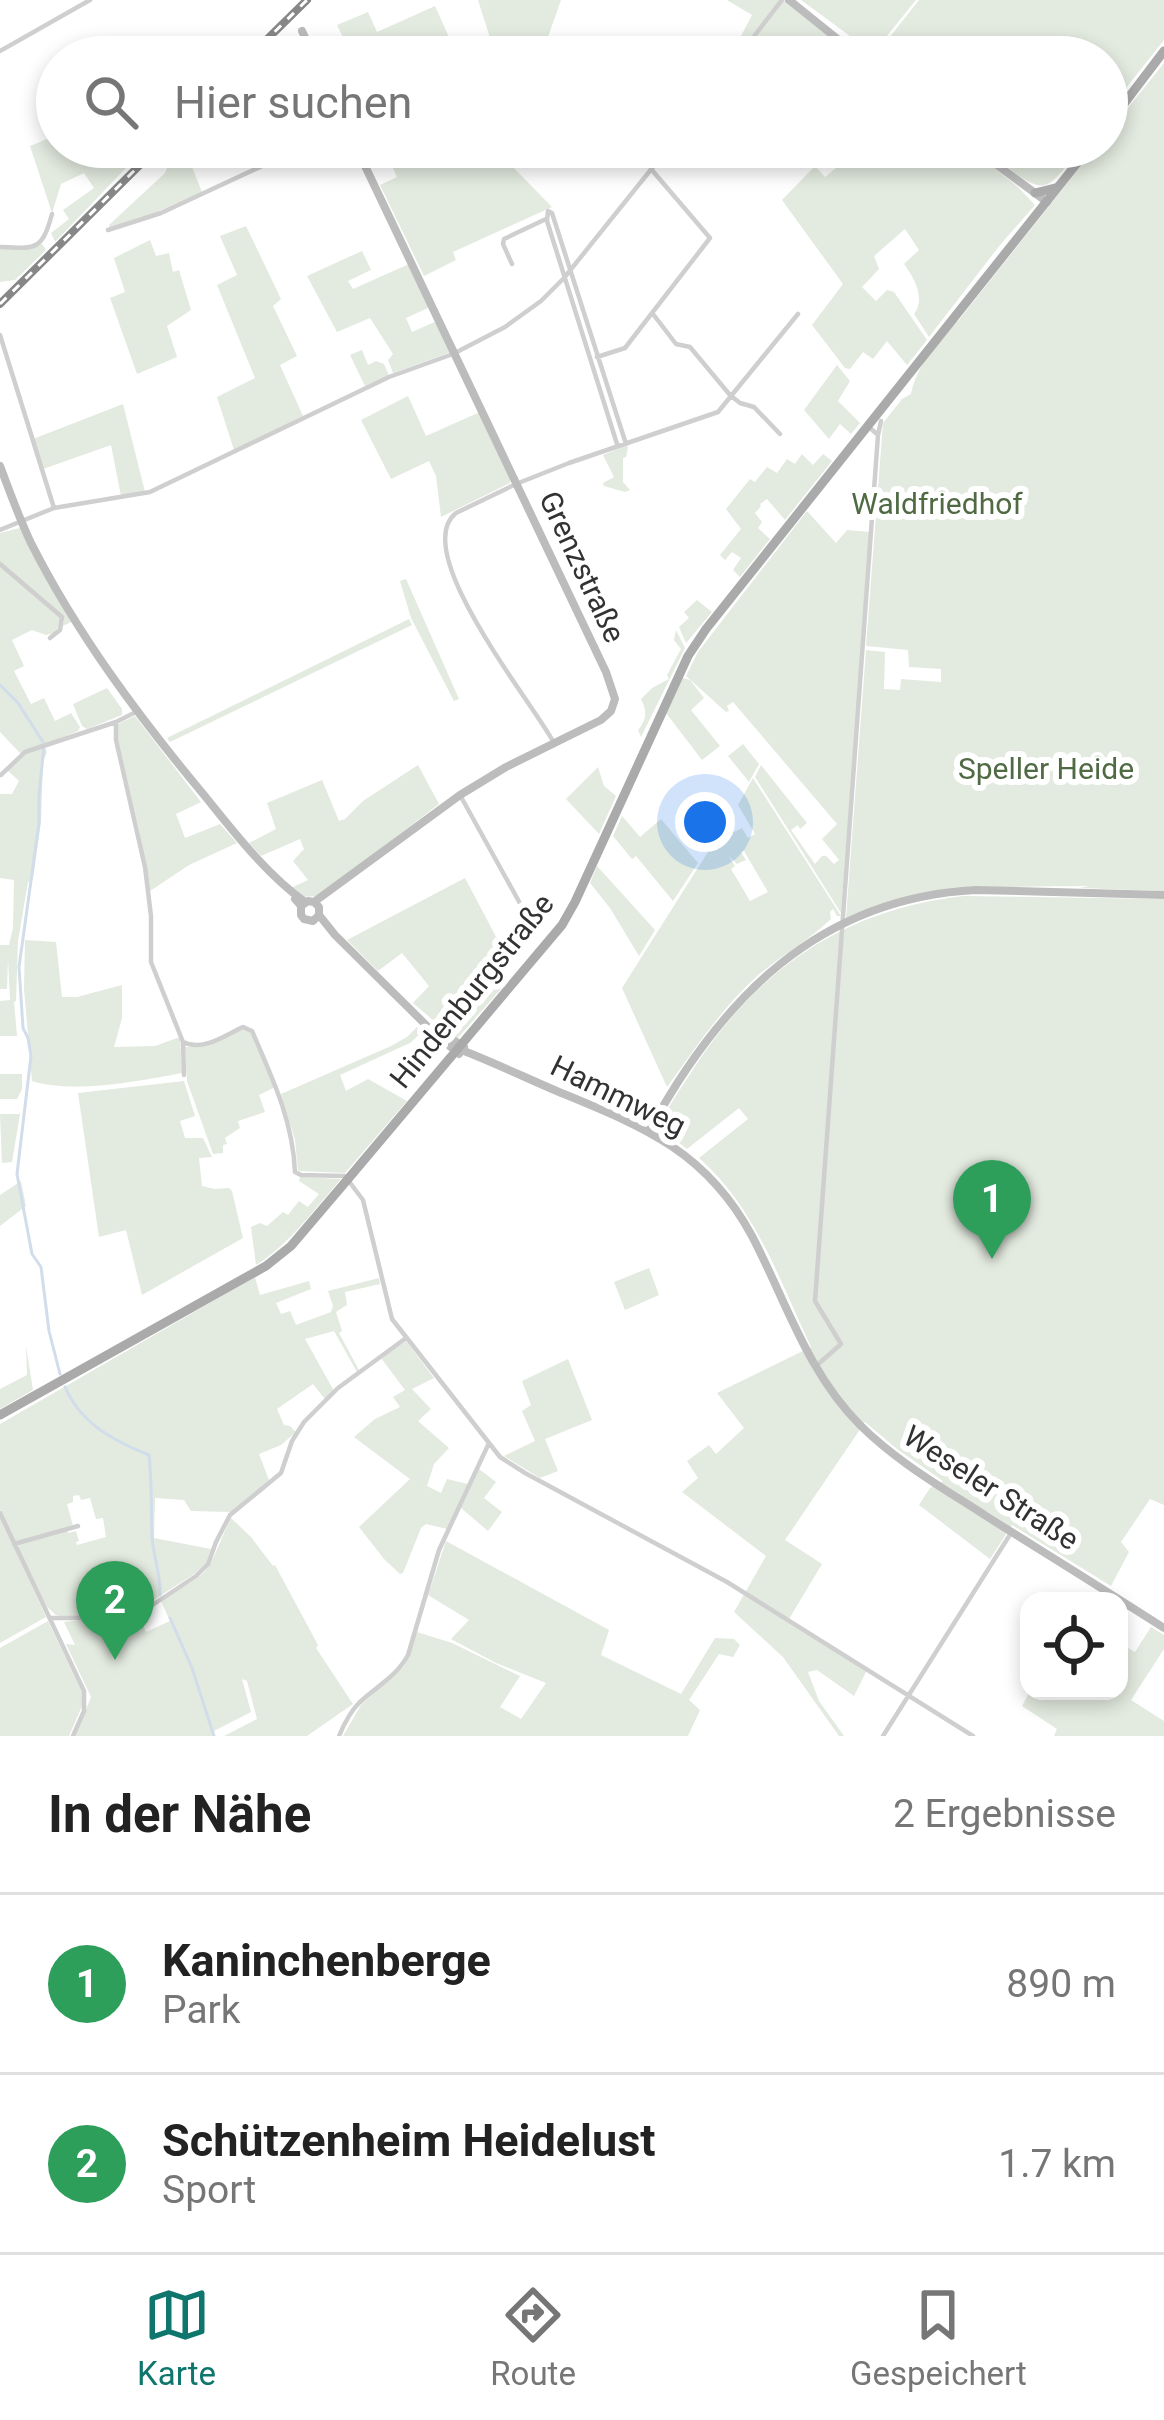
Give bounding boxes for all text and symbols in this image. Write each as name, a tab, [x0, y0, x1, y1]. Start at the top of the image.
search box	[36, 36, 1128, 168]
icon: search	[78, 69, 144, 135]
text: Hier suchen	[174, 76, 412, 129]
street label: Grenzstraße	[532, 486, 633, 648]
park label: Waldfriedhof	[851, 486, 1023, 521]
park label: Speller Heide	[958, 751, 1134, 786]
your location	[675, 792, 735, 852]
street label: Hindenburgstraße	[383, 887, 561, 1095]
street label: Hammweg	[545, 1048, 691, 1143]
pin: 1	[953, 1160, 1031, 1259]
street label: Weseler Straße	[897, 1418, 1085, 1557]
pin: 2	[76, 1561, 154, 1660]
map controls	[1020, 1592, 1128, 1700]
button: locate	[1020, 1592, 1128, 1700]
text: In der Nähe	[48, 1785, 311, 1844]
text: 2 Ergebnisse	[893, 1791, 1116, 1837]
text: Kaninchenberge	[162, 1934, 491, 1987]
text: 1	[76, 1961, 98, 2007]
text: 890 m	[1006, 1961, 1116, 2007]
text: Park	[162, 1987, 241, 2033]
text: Schützenheim Heidelust	[162, 2114, 656, 2167]
text: 2	[76, 2141, 98, 2187]
text: 1.7 km	[998, 2141, 1116, 2187]
text: Sport	[162, 2167, 256, 2213]
tab: Karte	[137, 2282, 216, 2393]
tab: Route	[490, 2282, 576, 2393]
tab: Gespeichert	[850, 2282, 1027, 2393]

